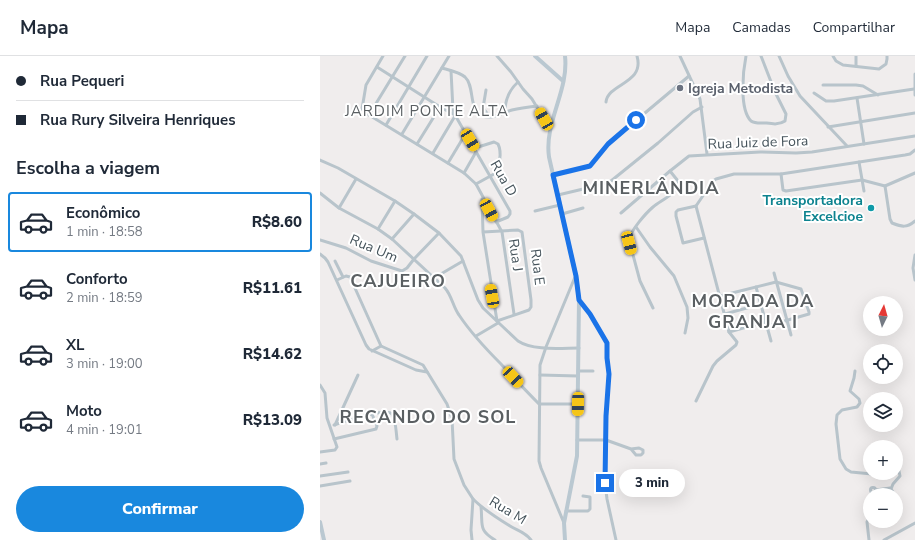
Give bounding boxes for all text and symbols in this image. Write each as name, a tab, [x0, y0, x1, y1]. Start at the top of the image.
text: Mapa	[20, 15, 69, 41]
text: Mapa	[675, 18, 710, 37]
text: Camadas	[732, 18, 791, 37]
text: Compartilhar	[813, 18, 895, 37]
text: Rua Pequeri	[40, 71, 124, 91]
place label: Igreja Metodista	[688, 79, 793, 98]
marker: Igreja Metodista	[675, 83, 685, 93]
district label: JARDIM PONTE ALTA	[344, 101, 509, 121]
car	[533, 106, 555, 132]
text: Rua Rury Silveira Henriques	[40, 110, 235, 130]
route start	[627, 111, 645, 129]
car	[459, 127, 481, 153]
street label: Rua Juiz de Fora	[707, 131, 809, 154]
text: Escolha a viagem	[16, 156, 160, 180]
street label: Rua D	[486, 157, 521, 200]
district label: MINERLÂNDIA	[582, 176, 720, 200]
place label: Transportadora Excelcioe	[762, 191, 863, 226]
car	[478, 197, 500, 223]
text: Econômico	[66, 203, 140, 223]
marker: Transportadora Excelcioe	[866, 203, 876, 213]
icon: car	[18, 204, 54, 240]
text: R$8.60	[252, 212, 302, 232]
text: 1 min · 18:58	[66, 223, 142, 241]
street label: Rua Um	[347, 230, 401, 267]
car	[620, 230, 638, 256]
street label: Rua J	[504, 238, 527, 273]
street label: Rua E	[526, 248, 549, 286]
text: Conforto	[66, 269, 128, 289]
district label: CAJUEIRO	[350, 269, 446, 293]
icon: car	[18, 270, 54, 306]
text: R$11.61	[243, 278, 302, 298]
car	[484, 283, 500, 309]
text: 2 min · 18:59	[66, 289, 142, 307]
district label: MORADA DA GRANJA I	[692, 289, 814, 334]
north arrow	[863, 296, 903, 336]
map controls	[863, 296, 903, 528]
text: XL	[66, 335, 85, 355]
icon: car	[18, 336, 54, 372]
text: R$14.62	[243, 344, 302, 364]
button: locate	[863, 344, 903, 384]
text: 3 min · 19:00	[66, 355, 142, 373]
car	[500, 364, 526, 390]
car	[572, 392, 584, 416]
button: layers	[863, 392, 903, 432]
text: Moto	[66, 401, 102, 421]
icon: car	[18, 402, 54, 438]
district label: RECANDO DO SOL	[340, 405, 516, 429]
text: R$13.09	[243, 410, 302, 430]
text: 4 min · 19:01	[66, 421, 142, 439]
button: +	[863, 440, 903, 480]
callout: 3 min	[619, 469, 685, 497]
route end	[596, 474, 614, 492]
text: 3 min	[635, 474, 669, 492]
button: Confirmar	[16, 486, 304, 532]
button: −	[863, 488, 903, 528]
street label: Rua M	[486, 492, 530, 529]

